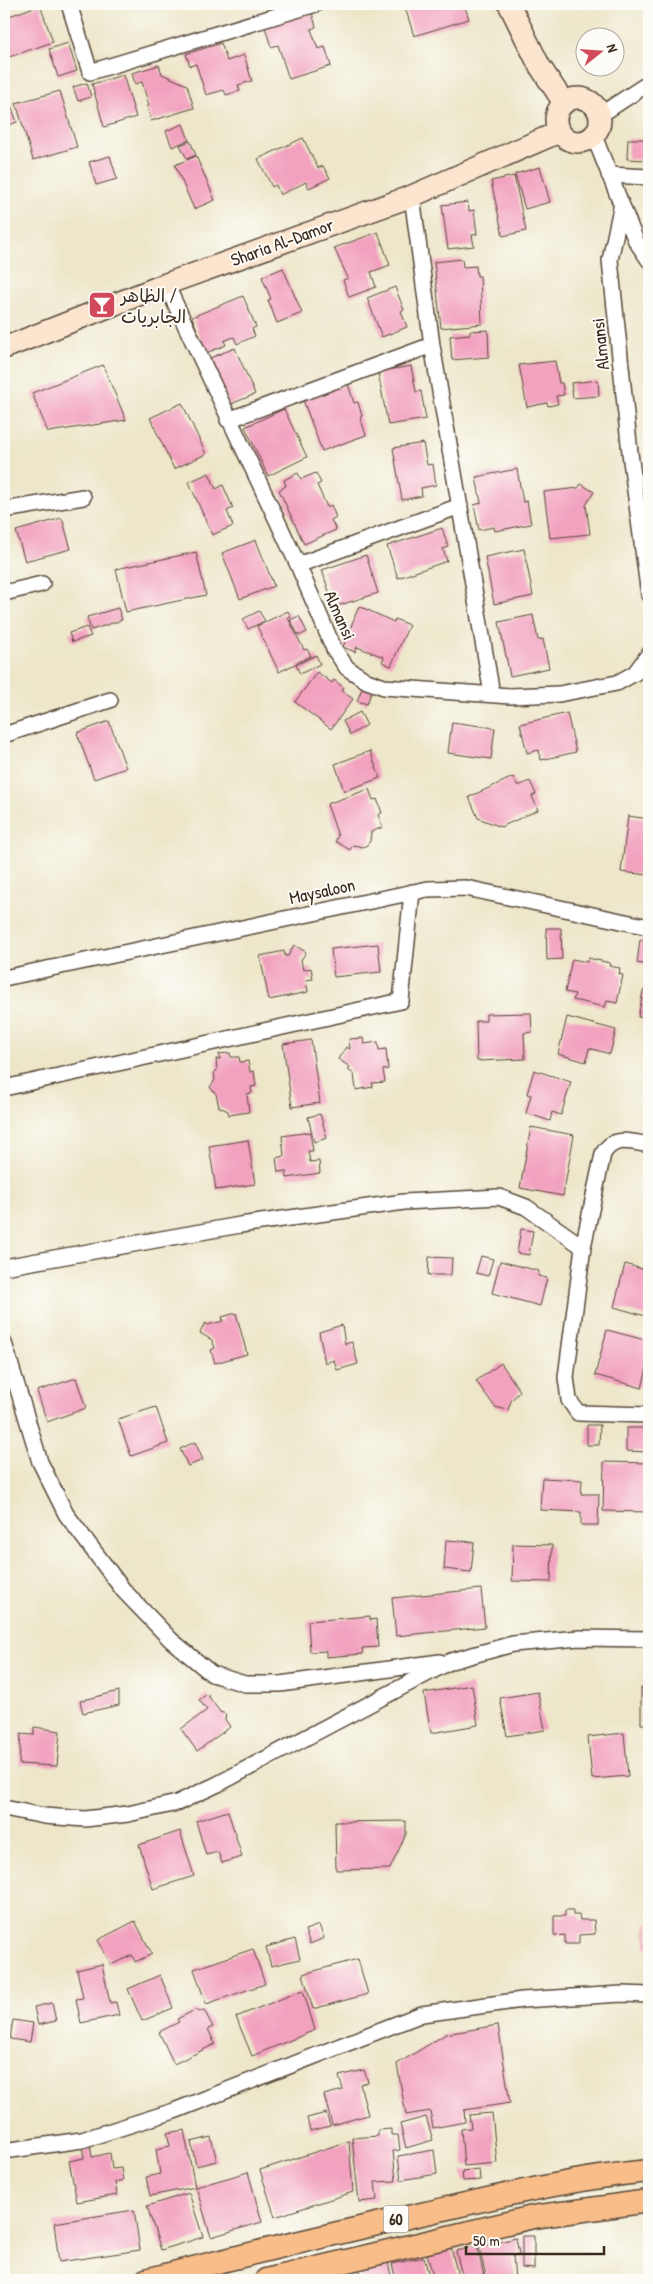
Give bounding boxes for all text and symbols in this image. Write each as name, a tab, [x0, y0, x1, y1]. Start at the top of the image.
north arrow	[576, 28, 626, 78]
text: N	[603, 42, 623, 55]
street label: Sharia Al-Damor	[227, 212, 337, 272]
place label: الظاهر / الجابريات	[119, 283, 186, 329]
bar icon: الظاهر / الجابريات	[87, 290, 117, 320]
street label: Almansi	[585, 317, 615, 371]
street label: Almansi	[318, 586, 362, 644]
street label: Maysaloon	[287, 872, 357, 910]
road number: 60	[384, 2206, 408, 2232]
scale bar	[466, 2224, 603, 2256]
text: 50 m	[473, 2230, 500, 2251]

